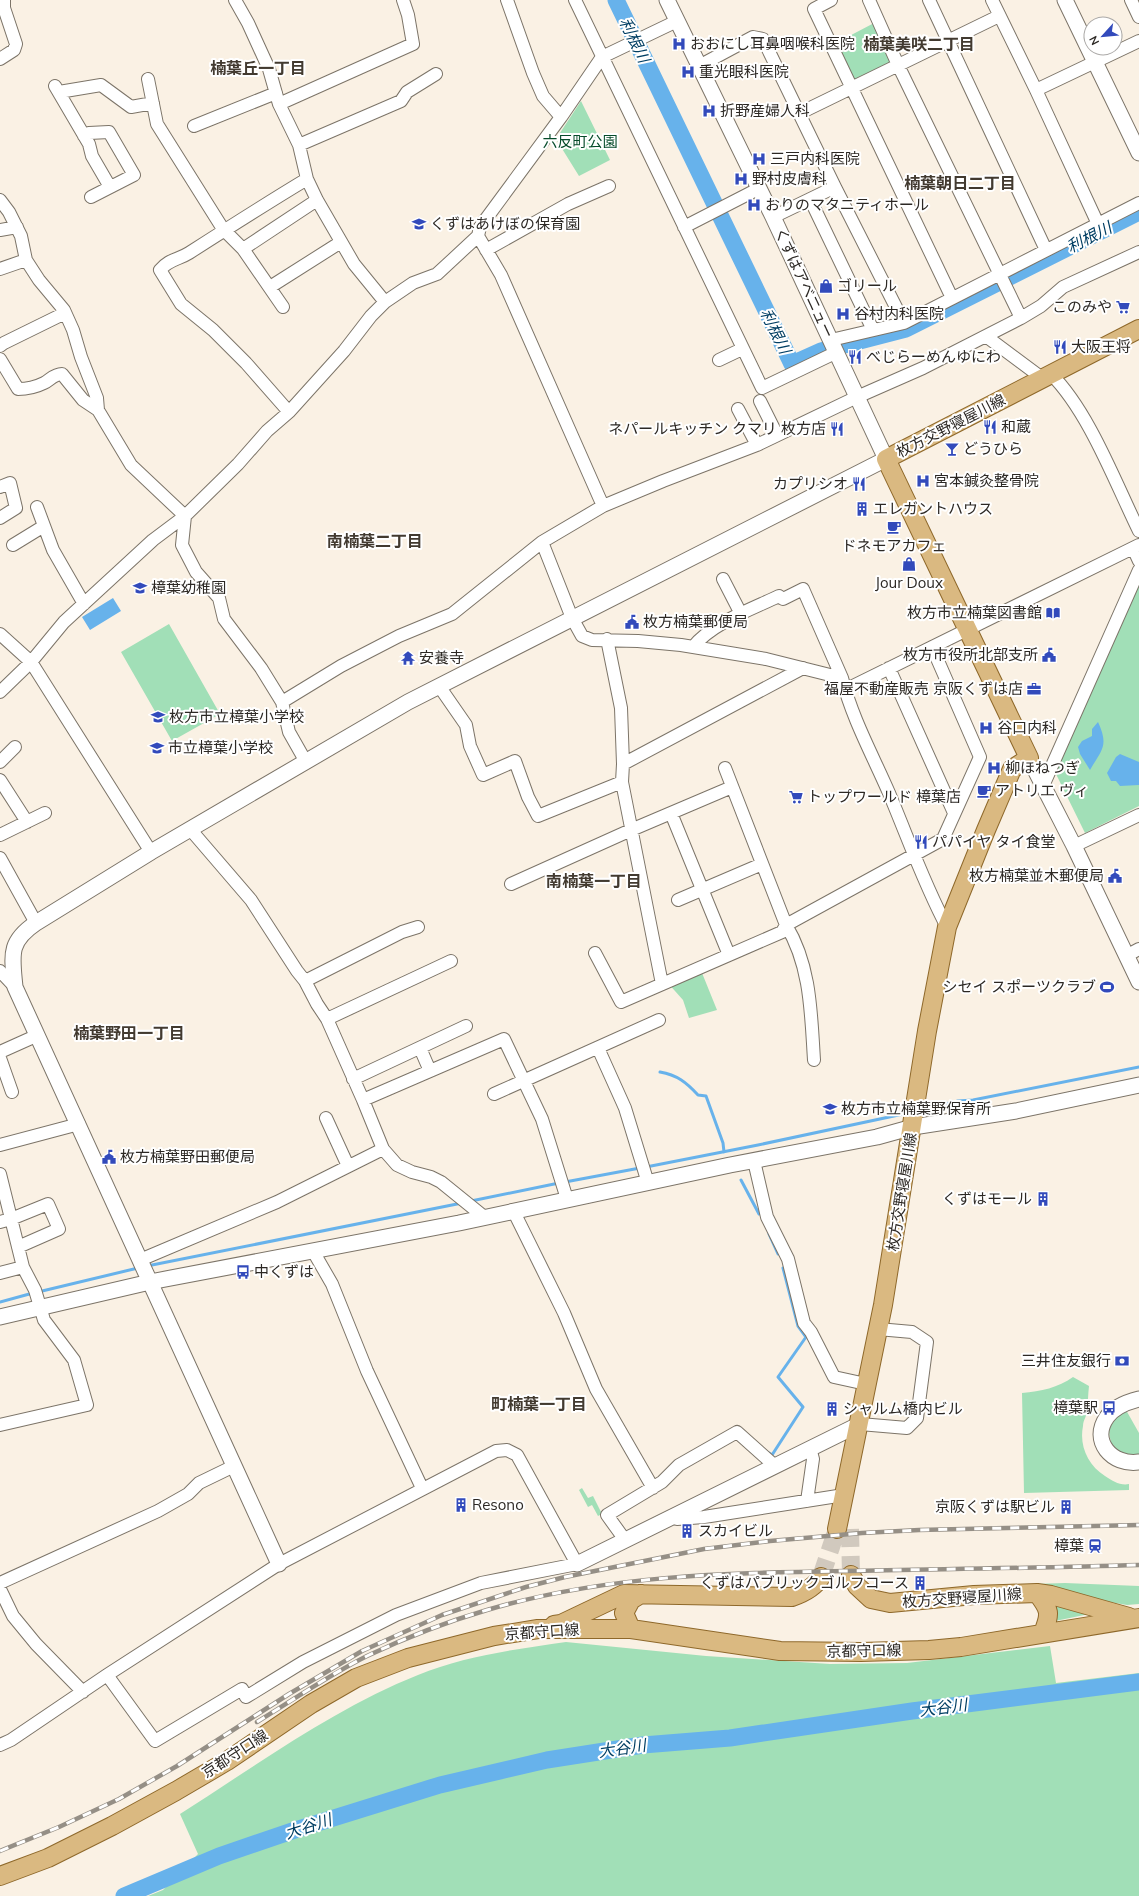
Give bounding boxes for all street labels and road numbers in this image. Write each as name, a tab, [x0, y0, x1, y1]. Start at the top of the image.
street label: くずはアベニュー	[771, 225, 838, 341]
street label: 枚方交野寝屋川線	[893, 390, 1009, 461]
street label: 枚方交野寝屋川線	[883, 1131, 920, 1253]
street label: 枚方交野寝屋川線	[901, 1584, 1022, 1611]
street label: 京都守口線	[504, 1619, 580, 1644]
street label: 京都守口線	[826, 1640, 902, 1661]
street label: 京都守口線	[198, 1725, 271, 1782]

